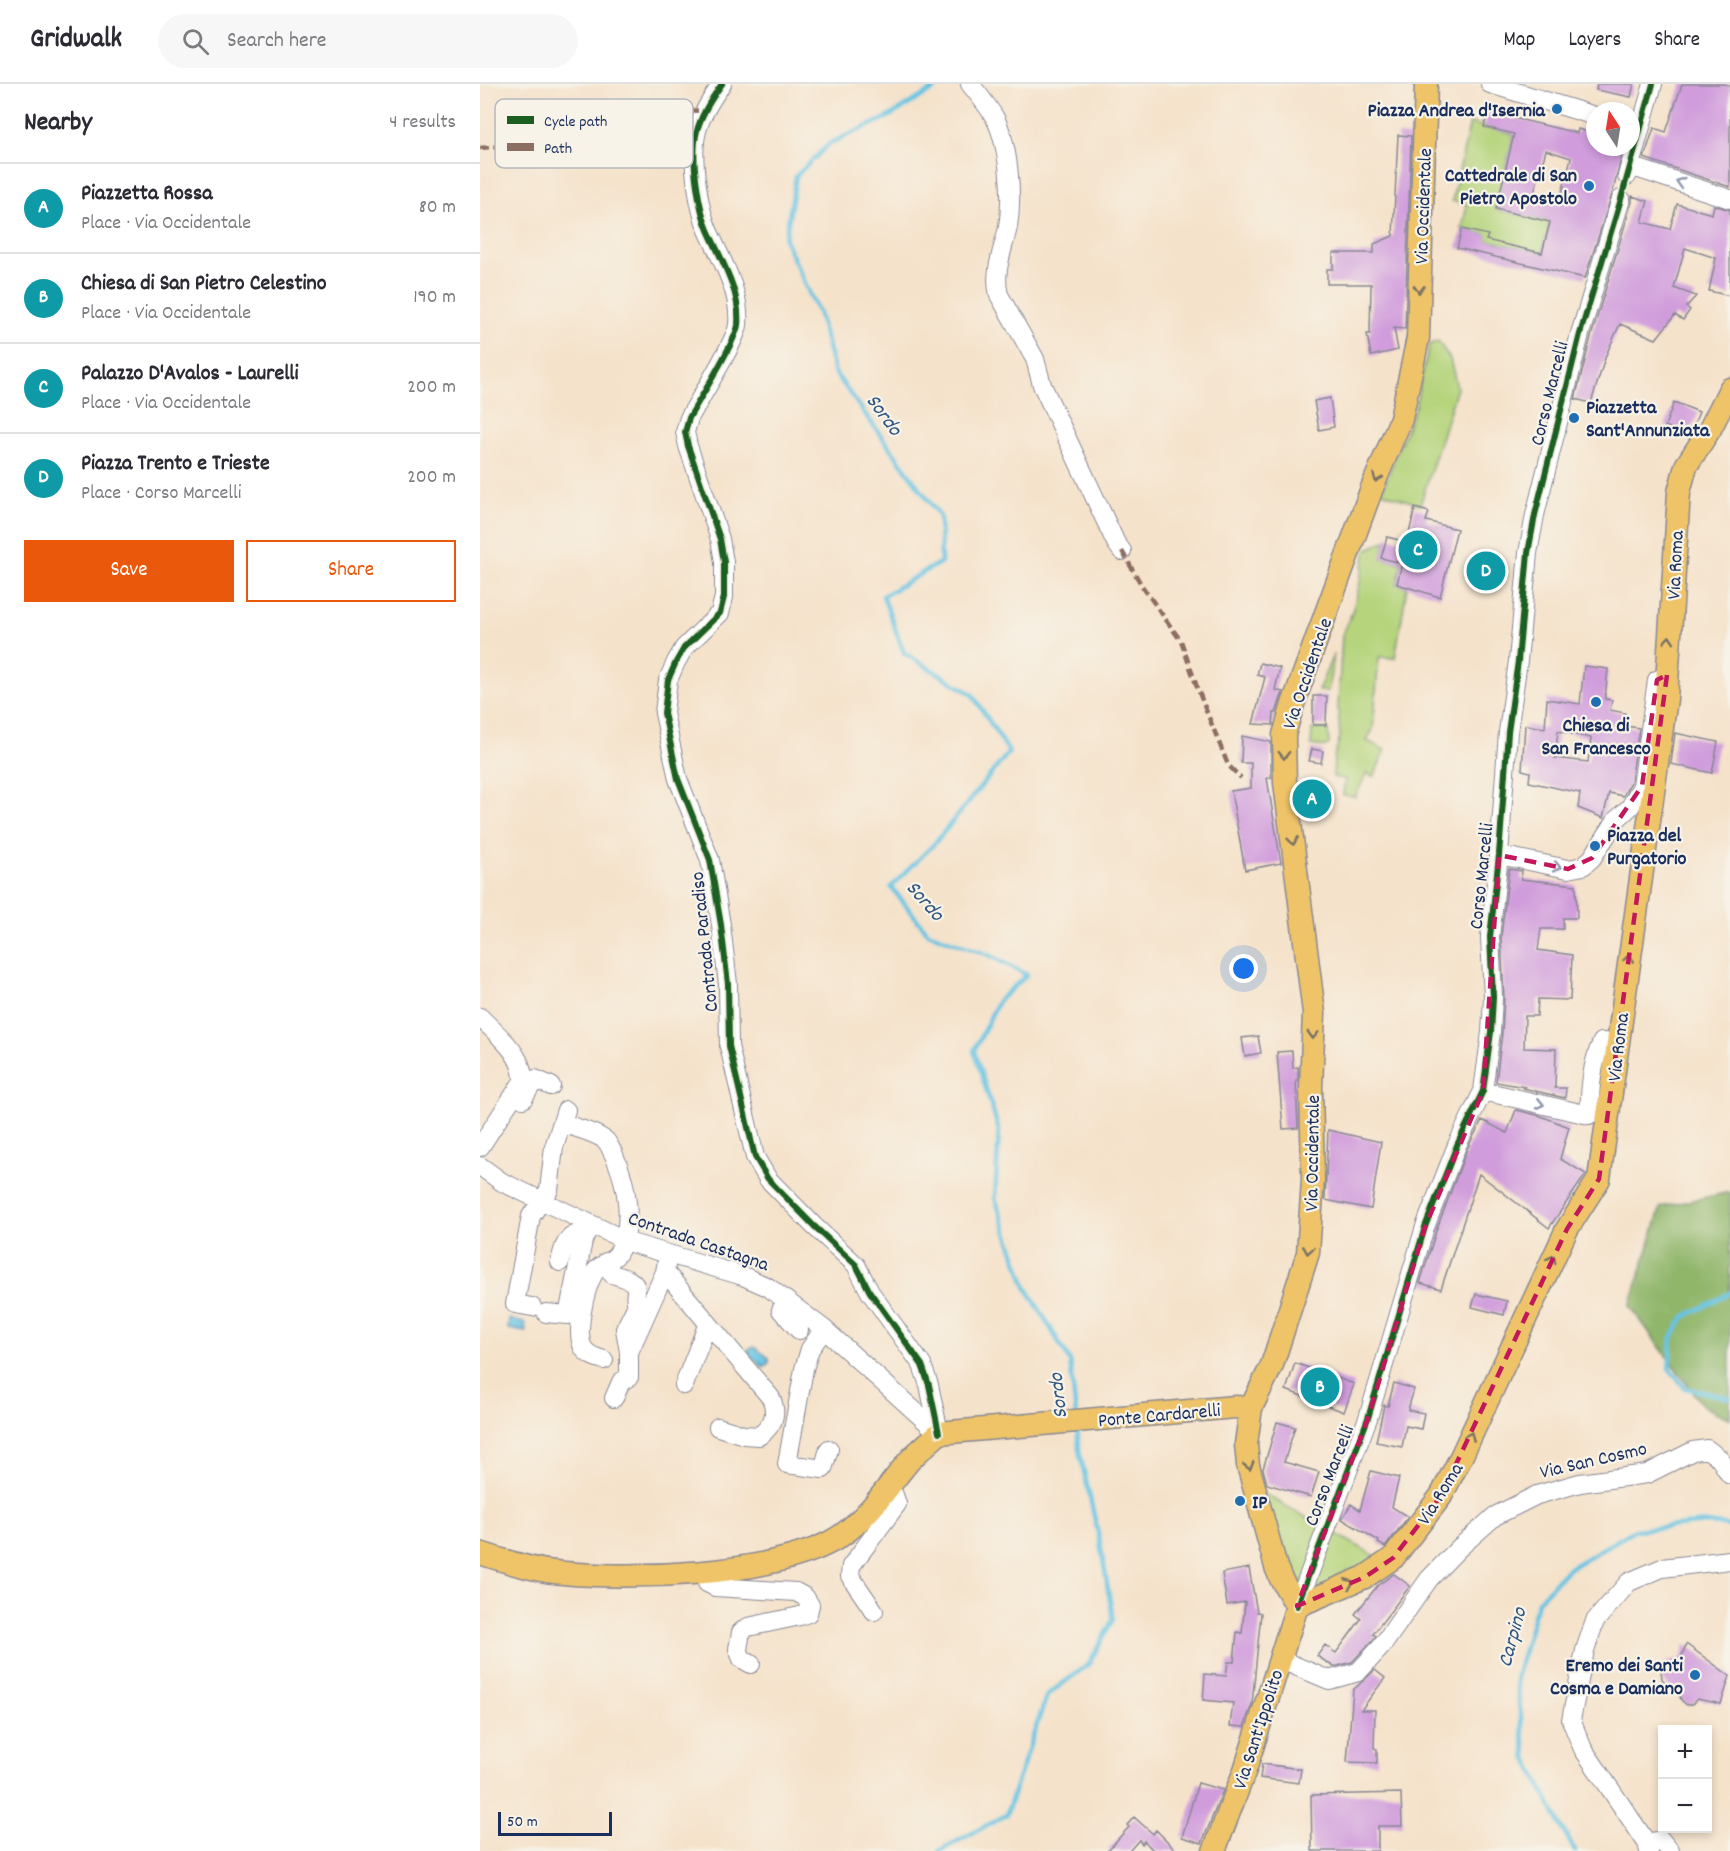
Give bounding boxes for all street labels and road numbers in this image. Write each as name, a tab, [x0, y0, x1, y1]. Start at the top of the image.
street label: Via Occidentale	[1409, 147, 1441, 265]
street label: Corso Marcelli	[1524, 338, 1577, 449]
street label: Via Roma	[1661, 529, 1693, 600]
street label: Via Occidentale	[1277, 614, 1341, 733]
street label: Corso Marcelli	[1463, 821, 1503, 931]
street label: Contrada Paradiso	[685, 870, 727, 1013]
street label: Via Roma	[1602, 1011, 1638, 1083]
street label: Via Occidentale	[1299, 1095, 1329, 1211]
street label: Contrada Castagna	[624, 1206, 773, 1280]
street label: Ponte Cardarelli	[1097, 1398, 1222, 1436]
street label: Corso Marcelli	[1299, 1421, 1363, 1531]
street label: Via San Cosmo	[1537, 1436, 1650, 1488]
street label: Via Roma	[1411, 1457, 1472, 1531]
street label: Via Sant'Ippolito	[1227, 1666, 1292, 1793]

